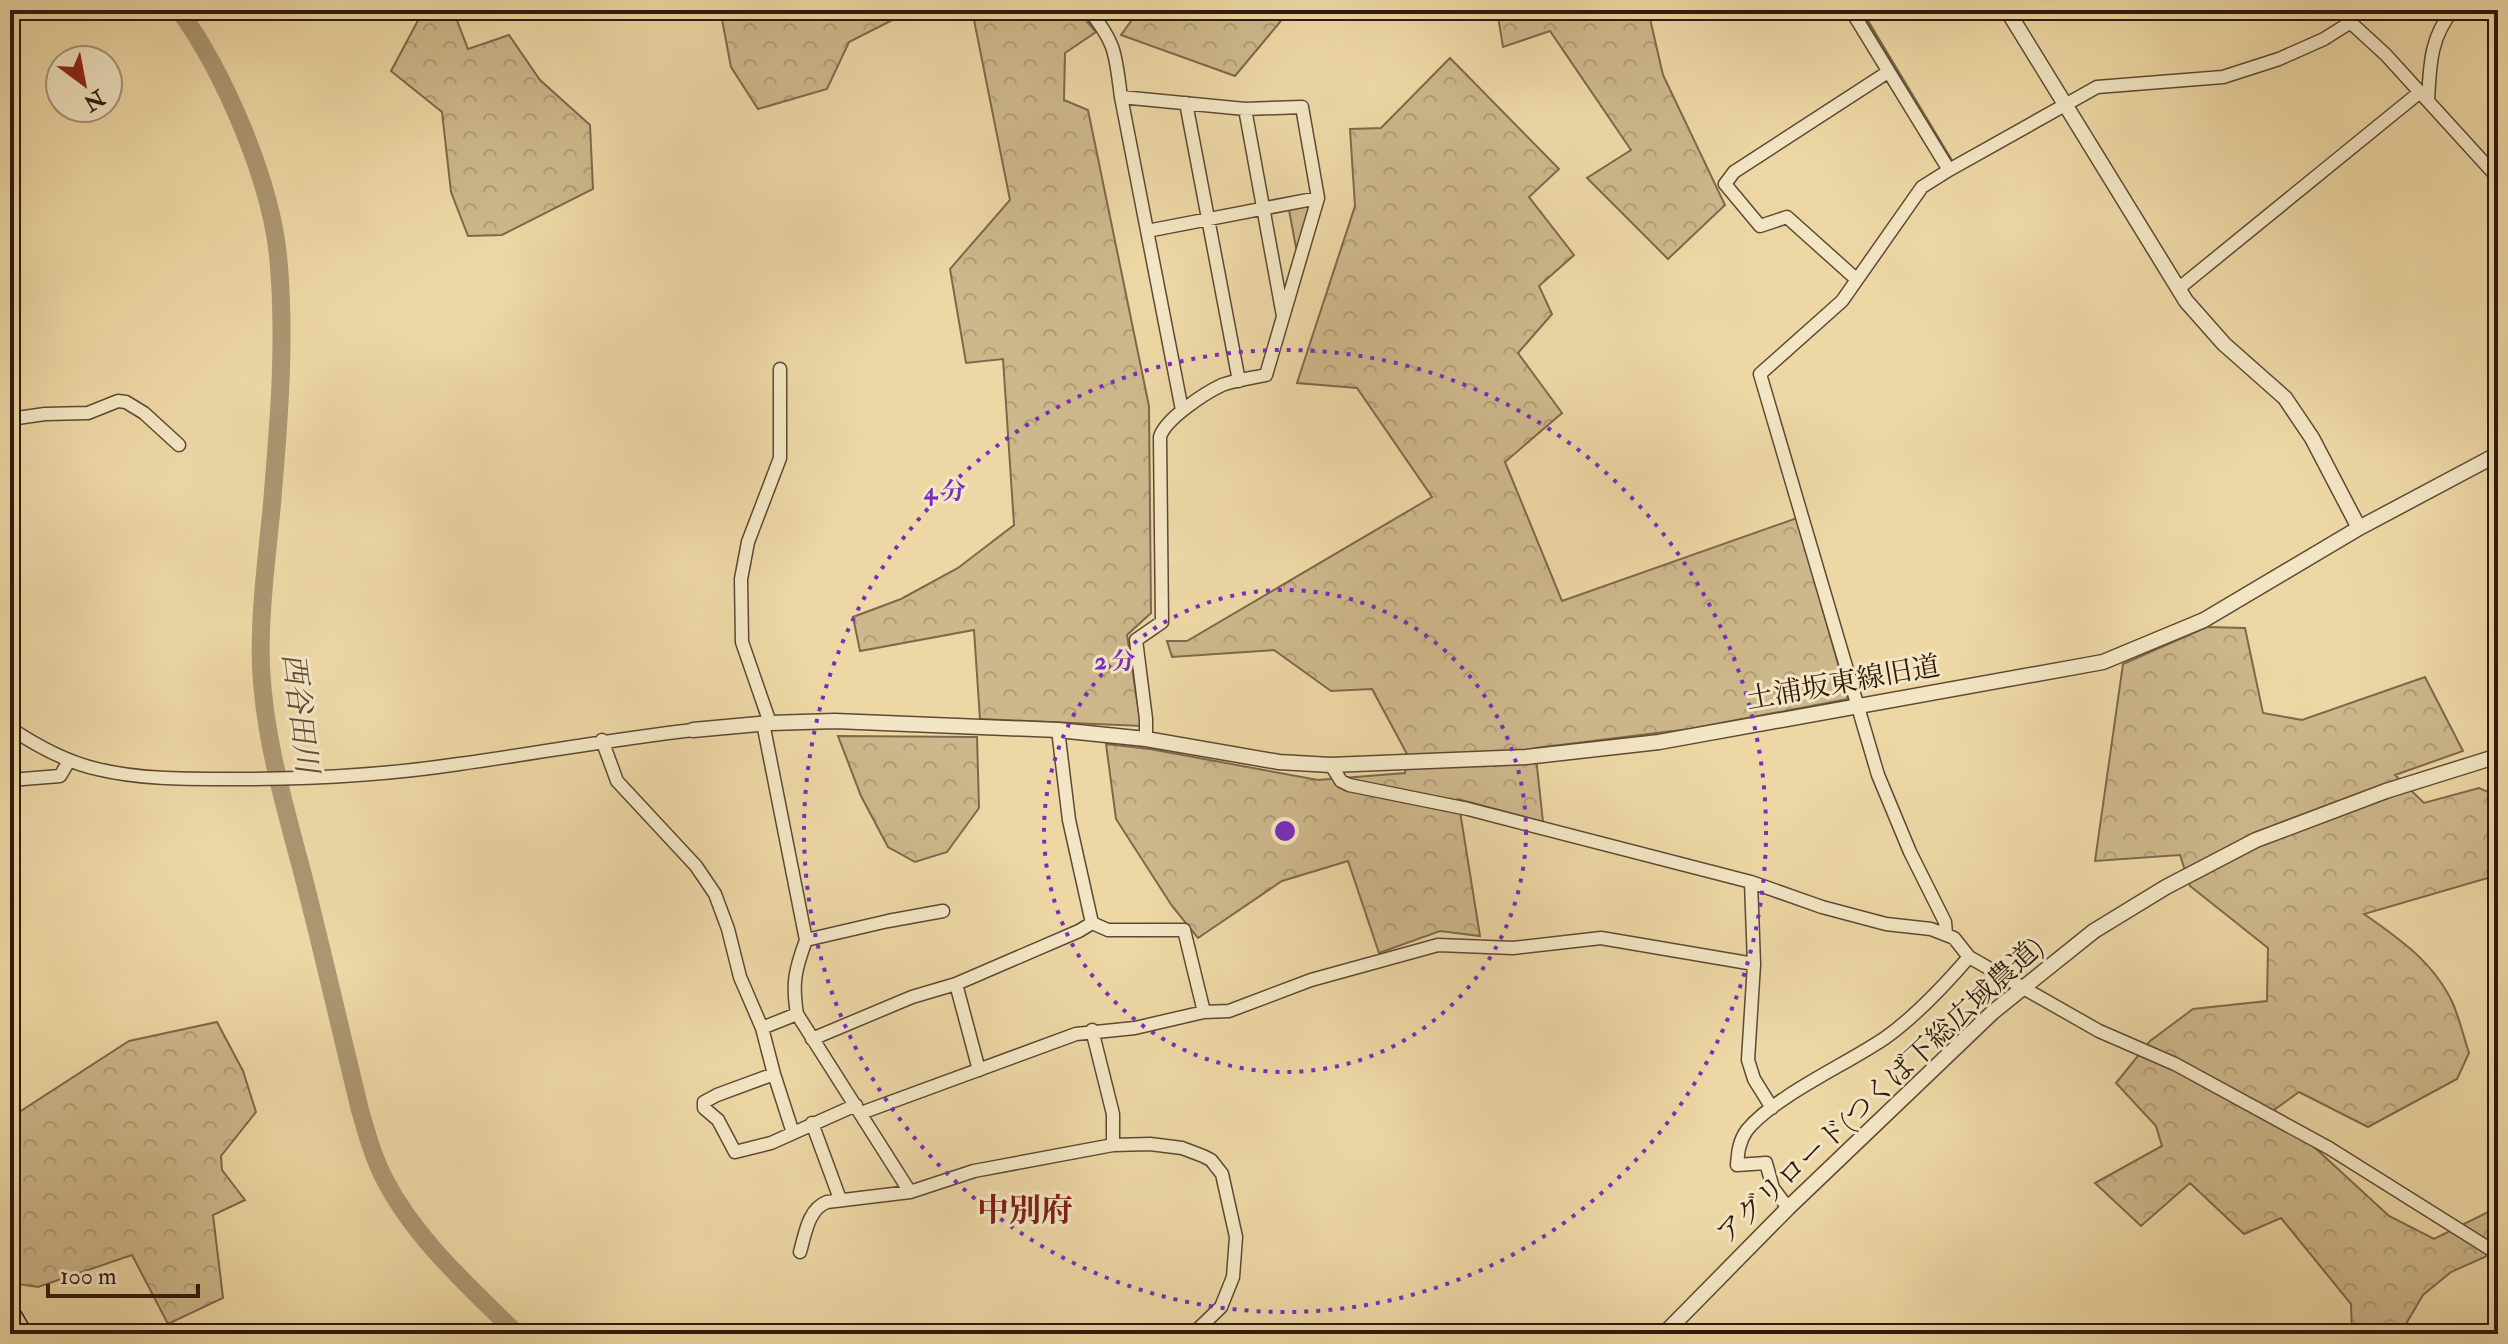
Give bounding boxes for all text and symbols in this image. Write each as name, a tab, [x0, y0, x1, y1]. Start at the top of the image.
north arrow	[44, 44, 124, 124]
text: N	[78, 82, 111, 117]
text: 4 分	[923, 476, 966, 507]
text: 2 分	[1094, 646, 1136, 677]
street label: 土浦坂東線旧道	[1743, 649, 1943, 717]
water label: 西谷田川	[274, 651, 326, 778]
centre of rings	[1271, 817, 1299, 845]
street label: アグリロード(つくば下総広域農道)	[1709, 930, 2051, 1252]
district label: 中別府	[977, 1191, 1073, 1231]
scale bar	[48, 1248, 198, 1298]
text: 100 m	[60, 1261, 117, 1292]

